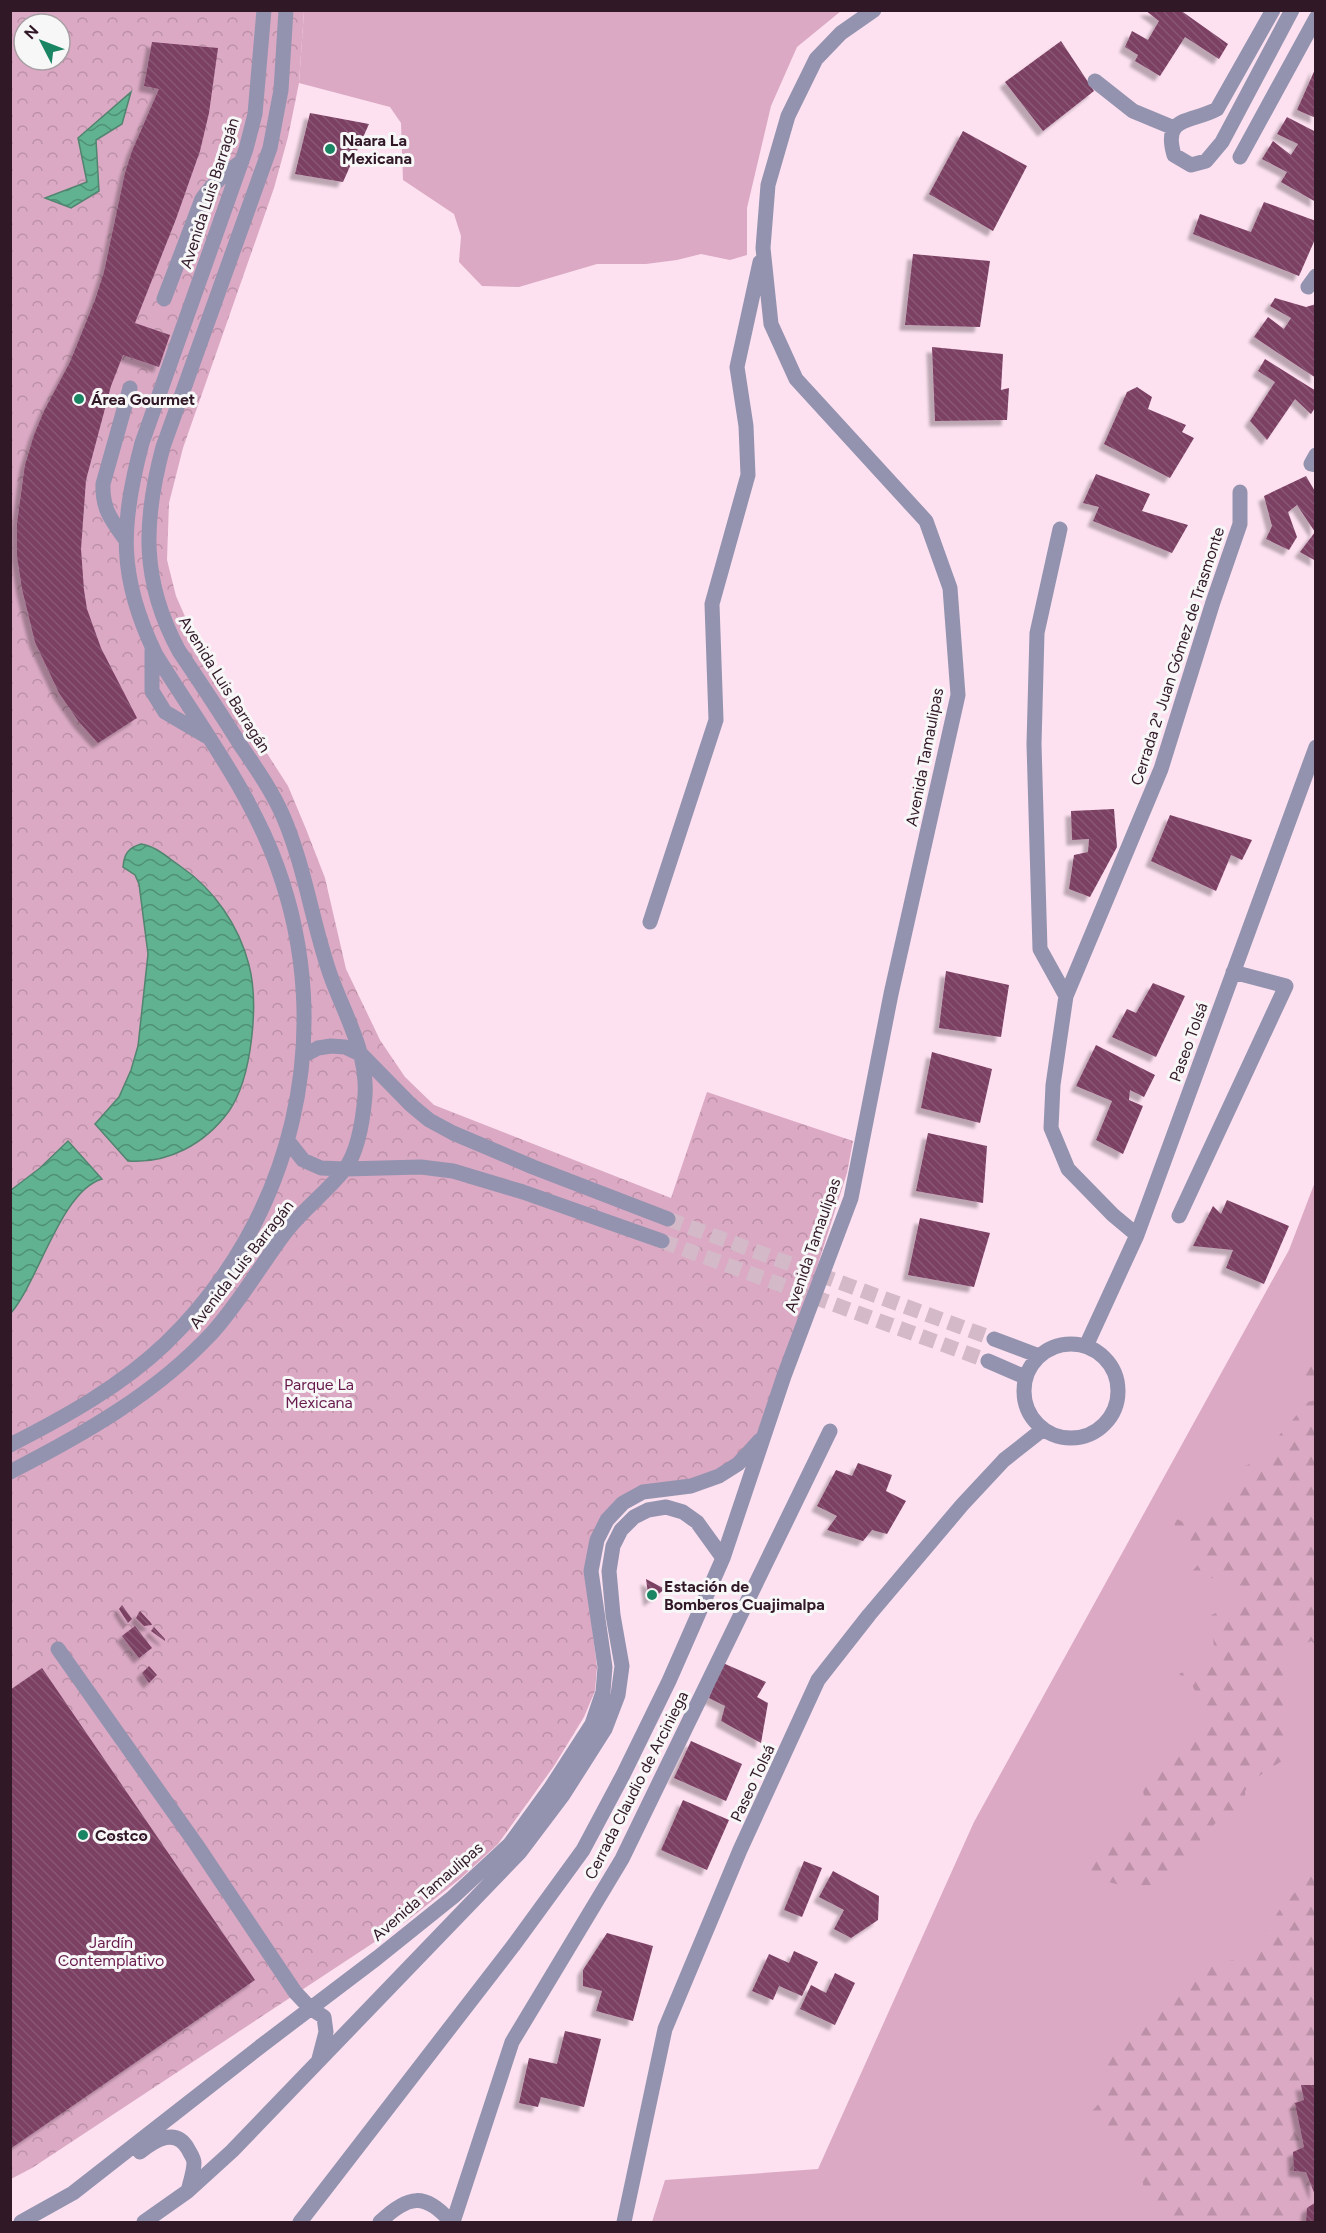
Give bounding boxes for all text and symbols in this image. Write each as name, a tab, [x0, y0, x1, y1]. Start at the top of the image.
north arrow	[12, 12, 72, 72]
text: N	[20, 21, 42, 43]
street label: Avenida Luis Barragán	[176, 115, 243, 271]
place label: Naara La Mexicana	[342, 131, 412, 168]
marker: Naara La Mexicana	[323, 142, 337, 156]
place label: Área Gourmet	[91, 390, 195, 409]
marker: Área Gourmet	[72, 392, 86, 406]
street label: Cerrada 2ª Juan Gómez de Trasmonte	[1127, 524, 1228, 788]
street label: Avenida Luis Barragán	[175, 612, 274, 756]
street label: Avenida Tamaulipas	[902, 686, 947, 828]
street label: Paseo Tolsá	[1165, 1000, 1212, 1084]
street label: Avenida Tamaulipas	[781, 1176, 844, 1315]
street label: Avenida Luis Barragán	[185, 1196, 297, 1332]
park label: Parque La Mexicana	[284, 1375, 354, 1412]
place label: Estación de Bomberos Cuajimalpa	[664, 1577, 825, 1614]
marker: Estación de Bomberos Cuajimalpa	[645, 1588, 659, 1602]
street label: Cerrada Claudio de Arciniega	[581, 1688, 692, 1883]
street label: Paseo Tolsá	[726, 1742, 779, 1825]
place label: Costco	[95, 1826, 148, 1845]
marker: Costco	[76, 1828, 90, 1842]
street label: Avenida Tamaulipas	[368, 1838, 487, 1945]
park label: Jardín Contemplativo	[58, 1933, 164, 1970]

